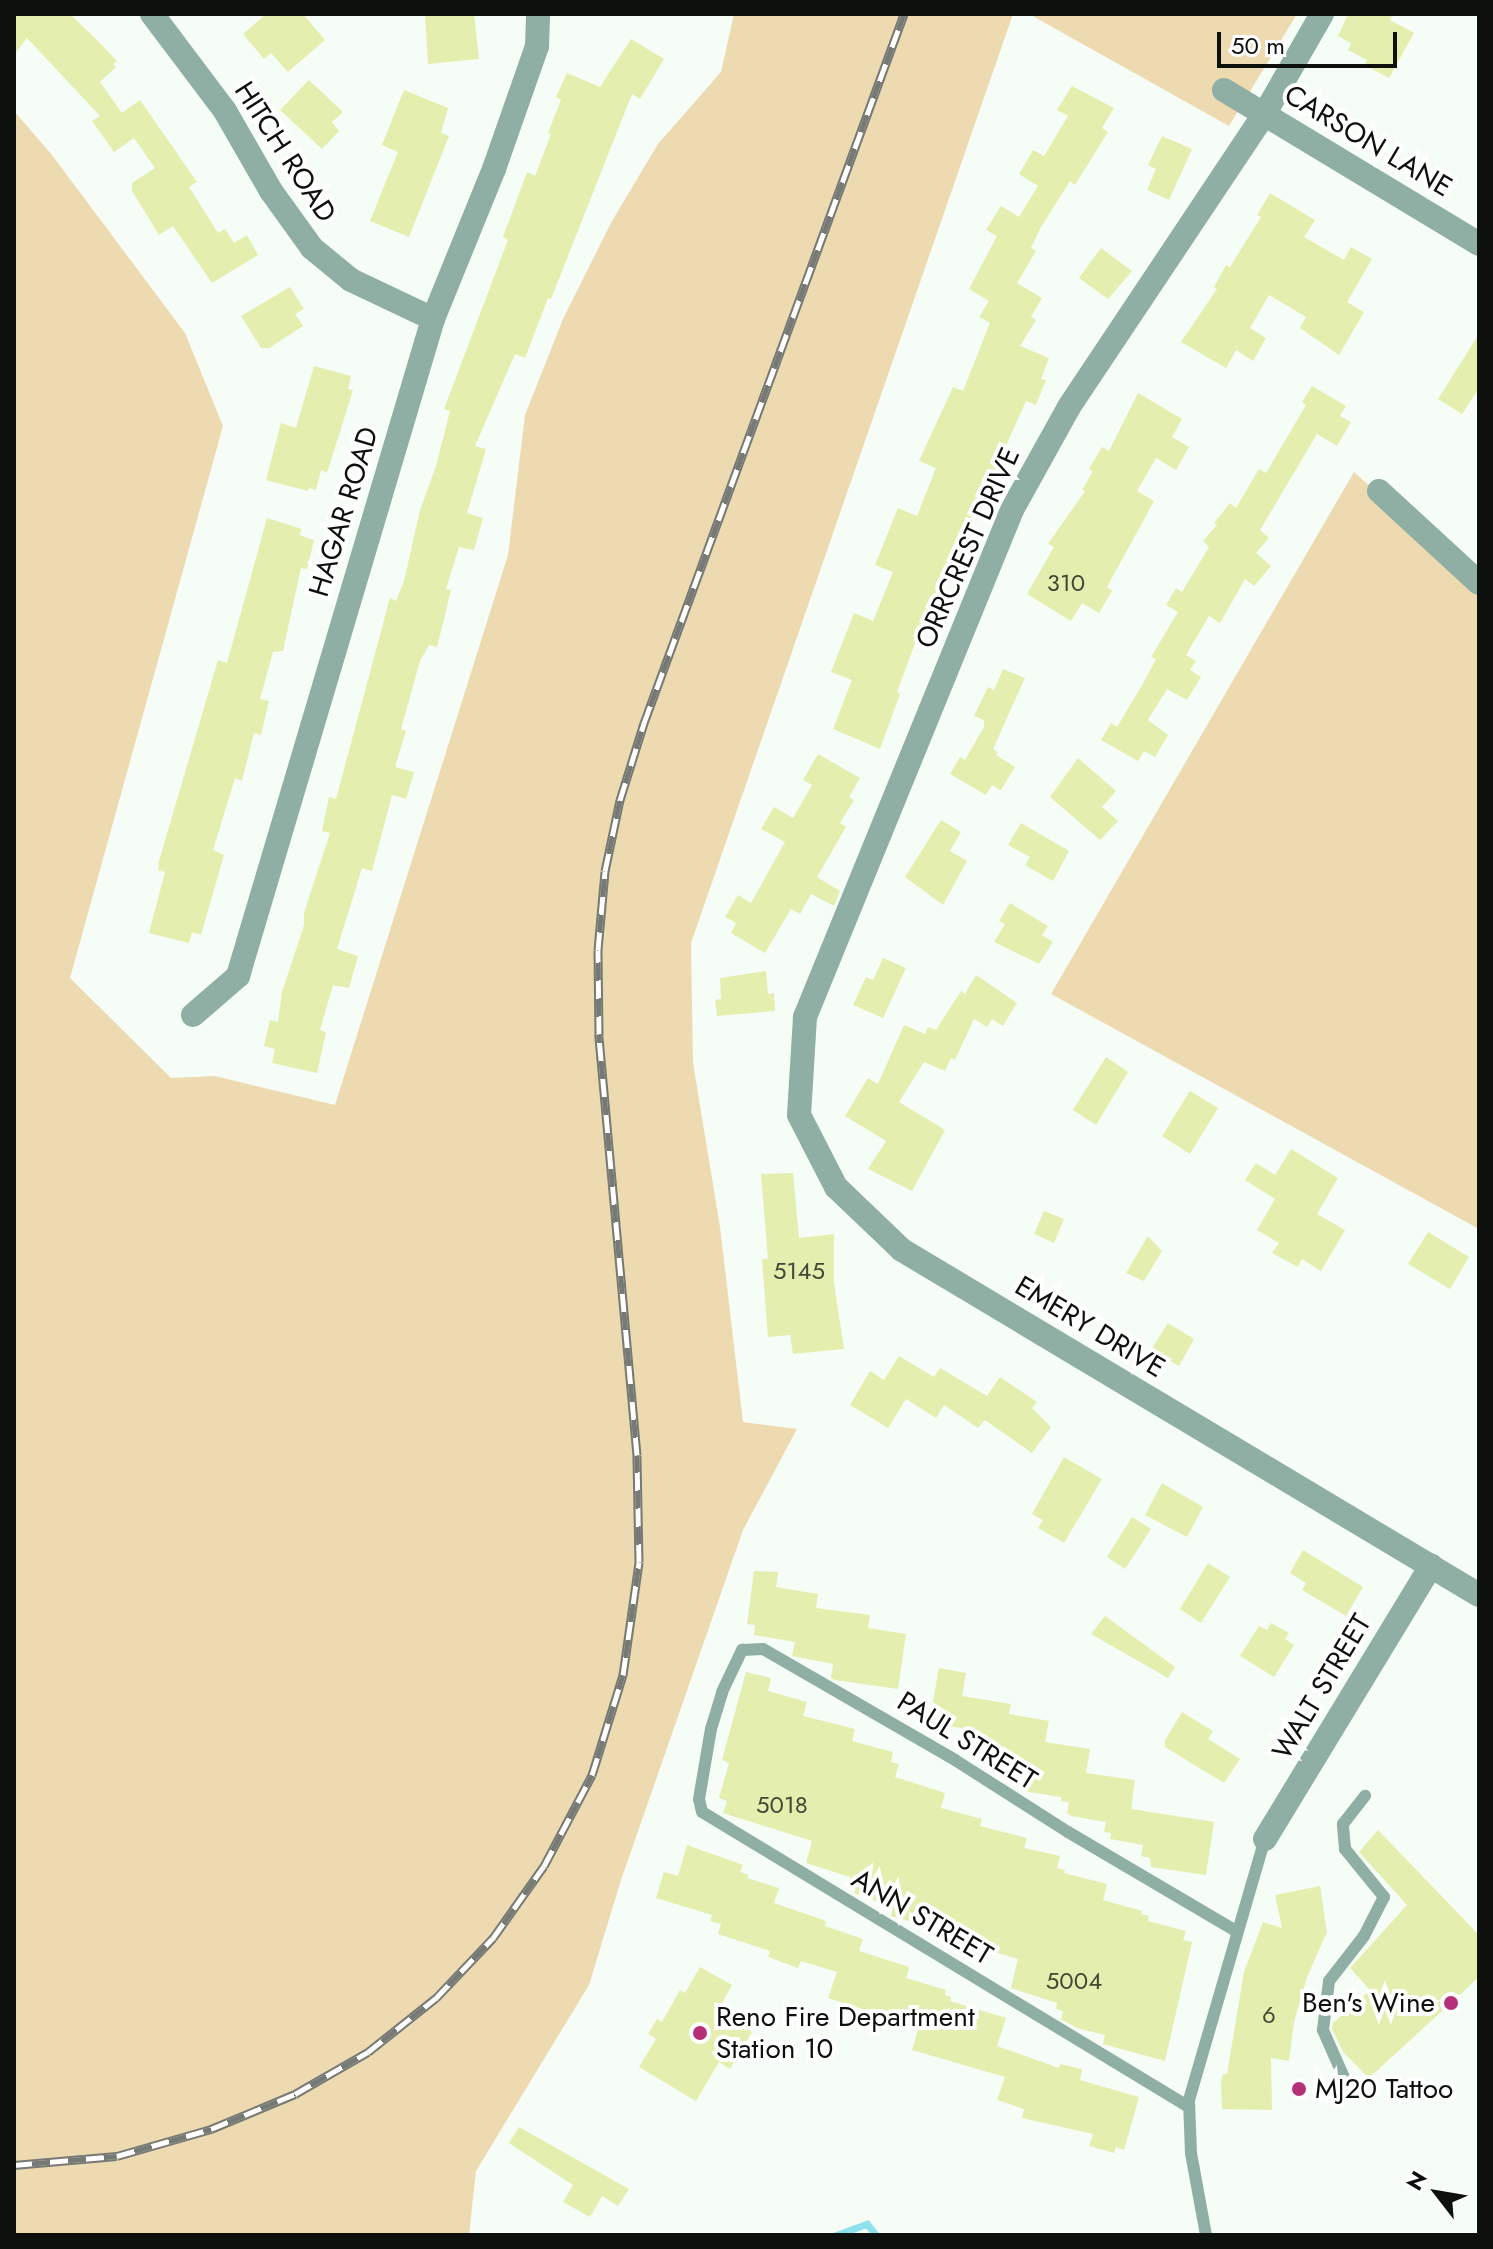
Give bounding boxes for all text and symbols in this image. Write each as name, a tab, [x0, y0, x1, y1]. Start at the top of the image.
scale bar	[1221, 16, 1401, 66]
text: 50 m	[1231, 28, 1285, 63]
street label: HITCH ROAD	[227, 76, 343, 228]
street label: CARSON LANE	[1278, 78, 1458, 204]
street label: HAGAR ROAD	[302, 423, 386, 601]
street label: ORRCREST DRIVE	[909, 443, 1027, 653]
house number: 310	[1047, 569, 1085, 597]
house number: 5145	[773, 1257, 825, 1285]
street label: EMERY DRIVE	[1009, 1269, 1171, 1385]
street label: WALT STREET	[1266, 1608, 1378, 1766]
street label: PAUL STREET	[891, 1685, 1043, 1797]
house number: 5018	[756, 1791, 808, 1819]
street label: ANN STREET	[846, 1862, 998, 1972]
house number: 5004	[1046, 1967, 1102, 1995]
place label: Ben's Wine	[1302, 1986, 1435, 2020]
marker: Ben's Wine	[1442, 1994, 1460, 2012]
place label: Reno Fire Department Station 10	[716, 2000, 975, 2066]
house number: 6	[1262, 2001, 1276, 2029]
marker: Reno Fire Department Station 10	[691, 2024, 709, 2042]
place label: MJ20 Tattoo	[1315, 2072, 1453, 2106]
marker: MJ20 Tattoo	[1290, 2080, 1308, 2098]
north arrow	[1397, 2153, 1477, 2233]
text: N	[1398, 2165, 1435, 2196]

